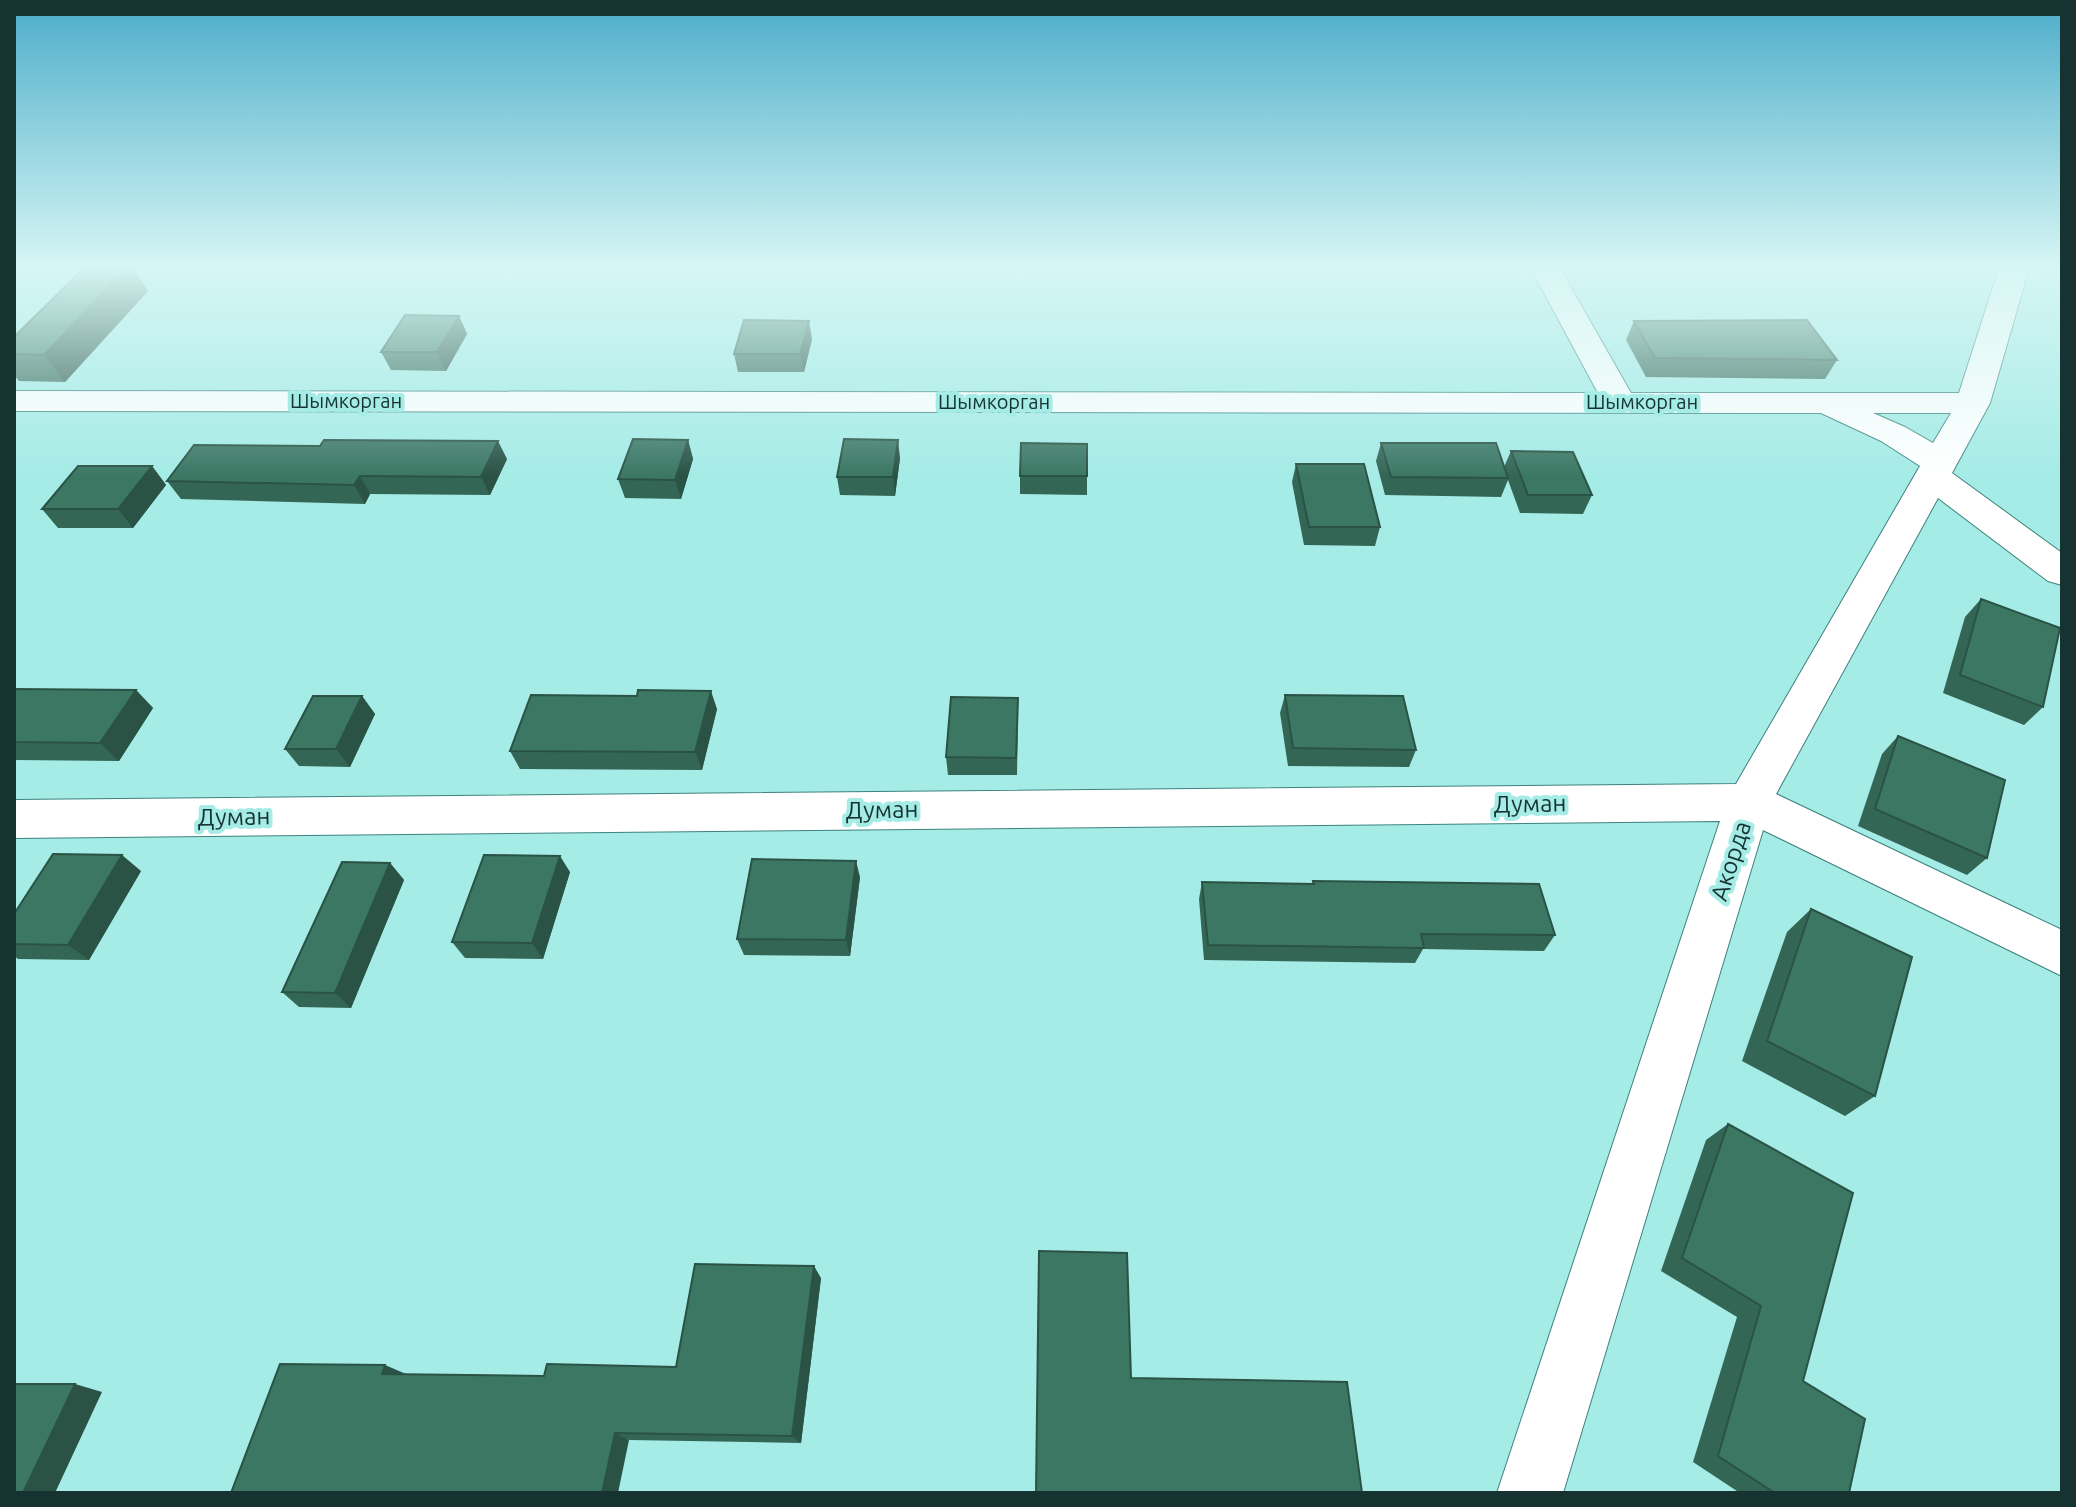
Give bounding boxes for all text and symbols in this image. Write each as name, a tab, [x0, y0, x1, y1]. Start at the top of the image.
street label: Шымкорган	[290, 389, 402, 412]
street label: Шымкорган	[938, 390, 1050, 413]
street label: Шымкорган	[1586, 390, 1698, 413]
street label: Думан	[1493, 789, 1567, 818]
street label: Думан	[845, 795, 919, 824]
street label: Думан	[197, 802, 271, 831]
street label: Акорда	[1705, 818, 1756, 904]

